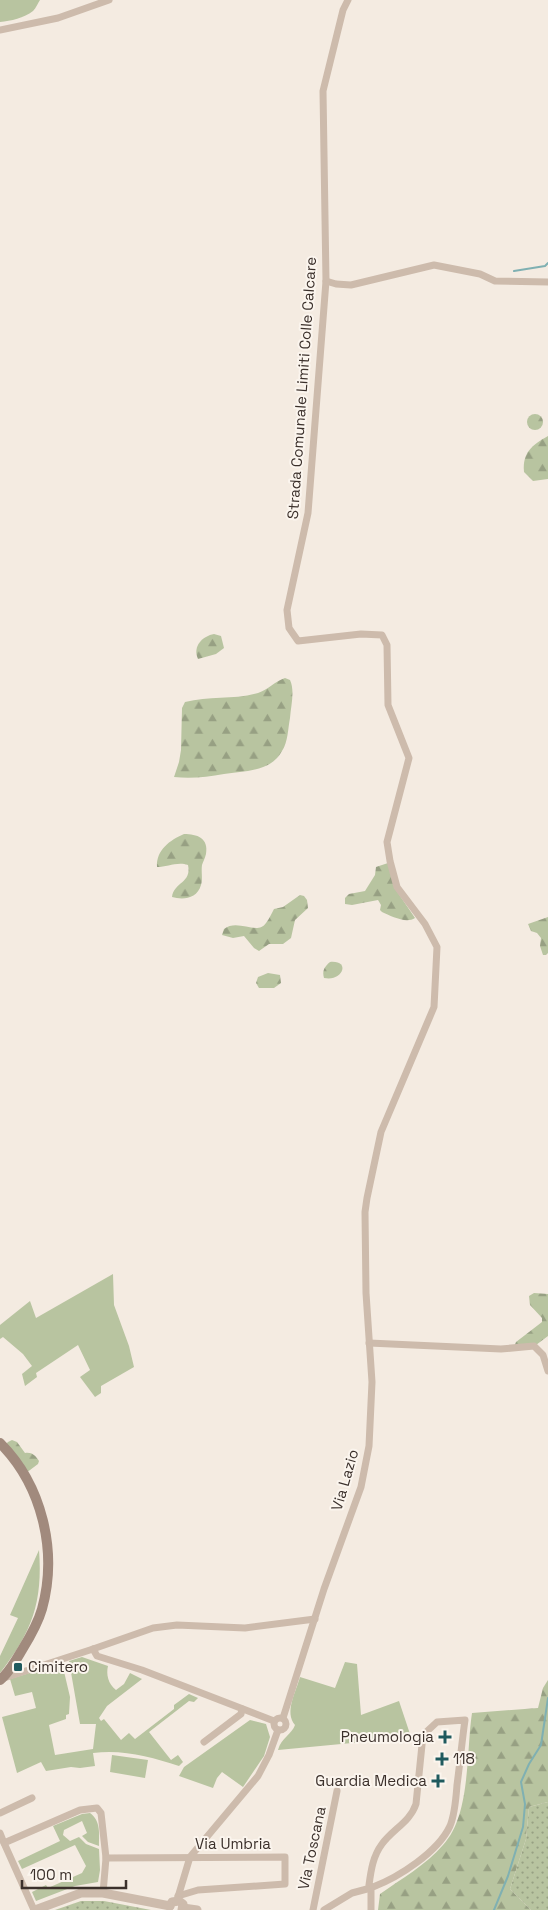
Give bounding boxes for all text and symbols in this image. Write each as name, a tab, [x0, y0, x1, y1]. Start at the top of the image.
street label: Strada Comunale Limiti Colle Calcare	[283, 256, 320, 520]
street label: Via Lazio	[327, 1447, 362, 1513]
place label: Cimitero	[28, 1657, 88, 1676]
marker: Cimitero	[12, 1661, 24, 1673]
place label: Pneumologia	[341, 1727, 434, 1746]
marker: Pneumologia	[438, 1730, 452, 1744]
place label: 118	[453, 1749, 475, 1768]
marker: 118	[435, 1752, 449, 1766]
place label: Guardia Medica	[315, 1771, 427, 1790]
marker: Guardia Medica	[431, 1774, 445, 1788]
street label: Via Toscana	[293, 1804, 330, 1891]
street label: Via Umbria	[195, 1834, 271, 1853]
scale bar	[22, 1858, 126, 1890]
text: 100 m	[30, 1865, 72, 1884]

